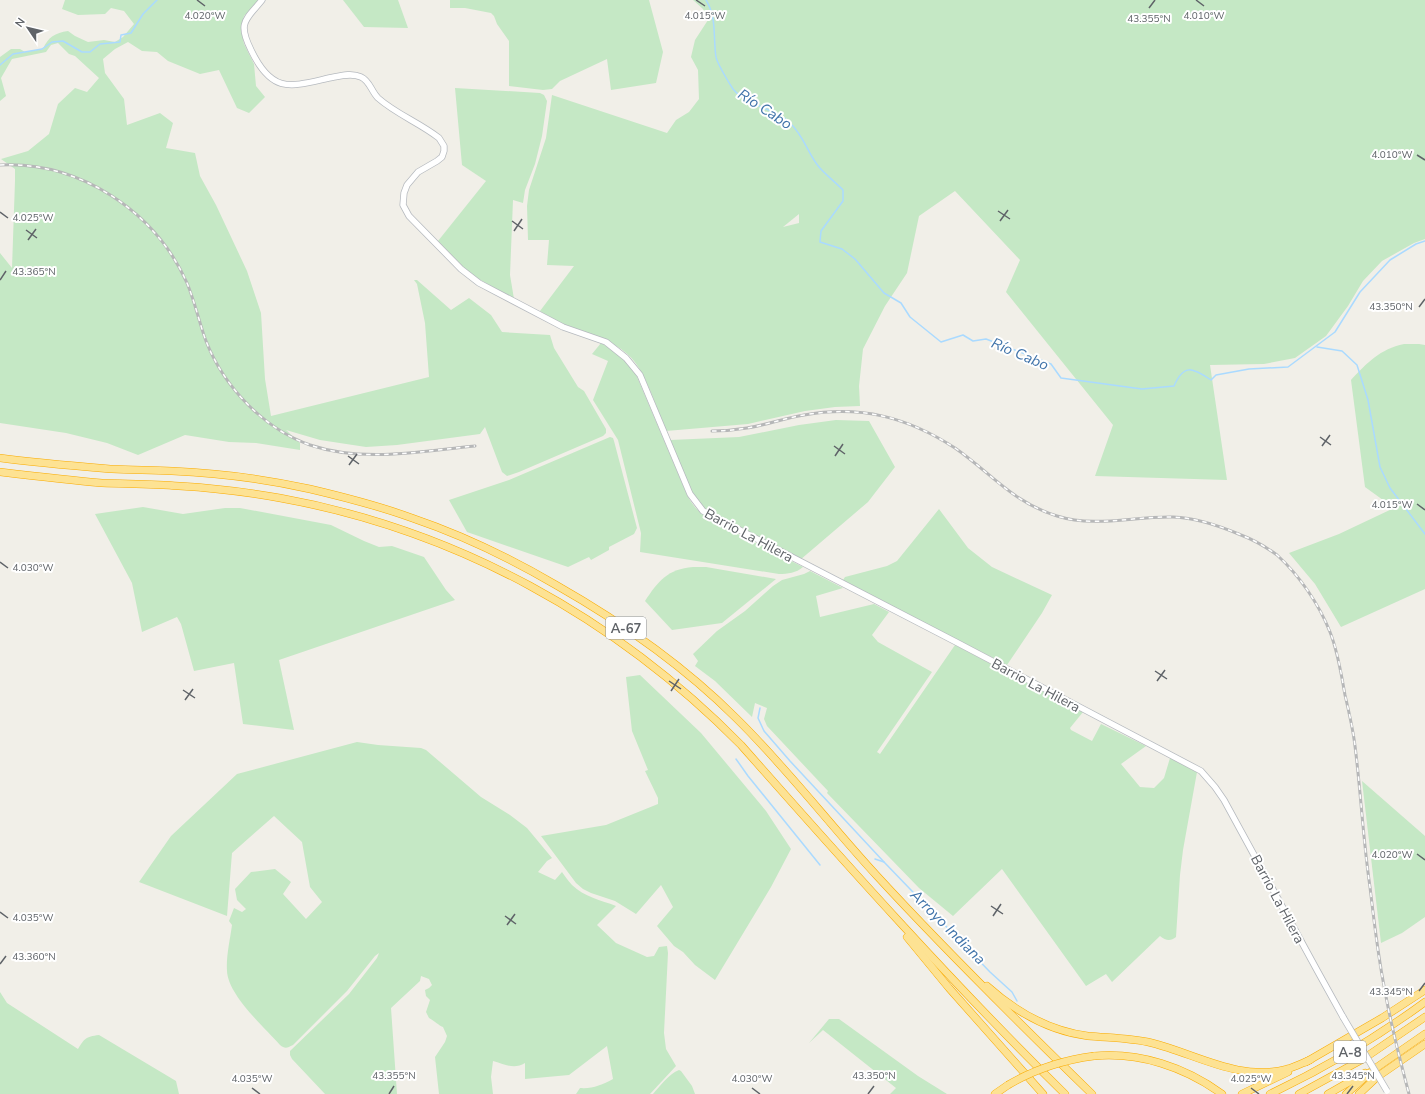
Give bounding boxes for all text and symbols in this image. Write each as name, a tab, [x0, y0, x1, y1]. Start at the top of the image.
north arrow	[8, 8, 48, 48]
text: 4.020°W	[184, 9, 226, 23]
text: 4.015°W	[684, 9, 726, 23]
text: 4.010°W	[1183, 9, 1225, 23]
text: 43.355°N	[1127, 12, 1171, 26]
text: N	[12, 15, 29, 30]
water label: Río Cabo	[734, 84, 796, 134]
text: 4.010°W	[1371, 148, 1413, 162]
text: 4.025°W	[12, 211, 54, 225]
text: 43.365°N	[12, 265, 56, 279]
text: 43.350°N	[1369, 300, 1413, 314]
water label: Río Cabo	[988, 333, 1052, 375]
text: 4.015°W	[1371, 498, 1413, 512]
street label: Barrio La Hilera	[701, 504, 796, 567]
text: 4.030°W	[12, 561, 54, 575]
road number: A-67	[606, 617, 646, 639]
street label: Barrio La Hilera	[988, 654, 1083, 717]
text: 4.020°W	[1371, 848, 1413, 862]
street label: Barrio La Hilera	[1246, 852, 1309, 947]
water label: Arroyo Indiana	[905, 884, 990, 969]
text: 4.035°W	[12, 911, 54, 925]
text: 43.360°N	[12, 950, 56, 964]
text: 43.345°N	[1369, 985, 1413, 999]
road number: A-8	[1334, 1041, 1366, 1063]
text: 43.355°N	[372, 1069, 416, 1083]
text: 43.350°N	[852, 1069, 896, 1083]
text: 43.345°N	[1331, 1069, 1375, 1083]
text: 4.035°W	[231, 1072, 273, 1086]
text: 4.030°W	[731, 1072, 773, 1086]
text: 4.025°W	[1230, 1072, 1272, 1086]

